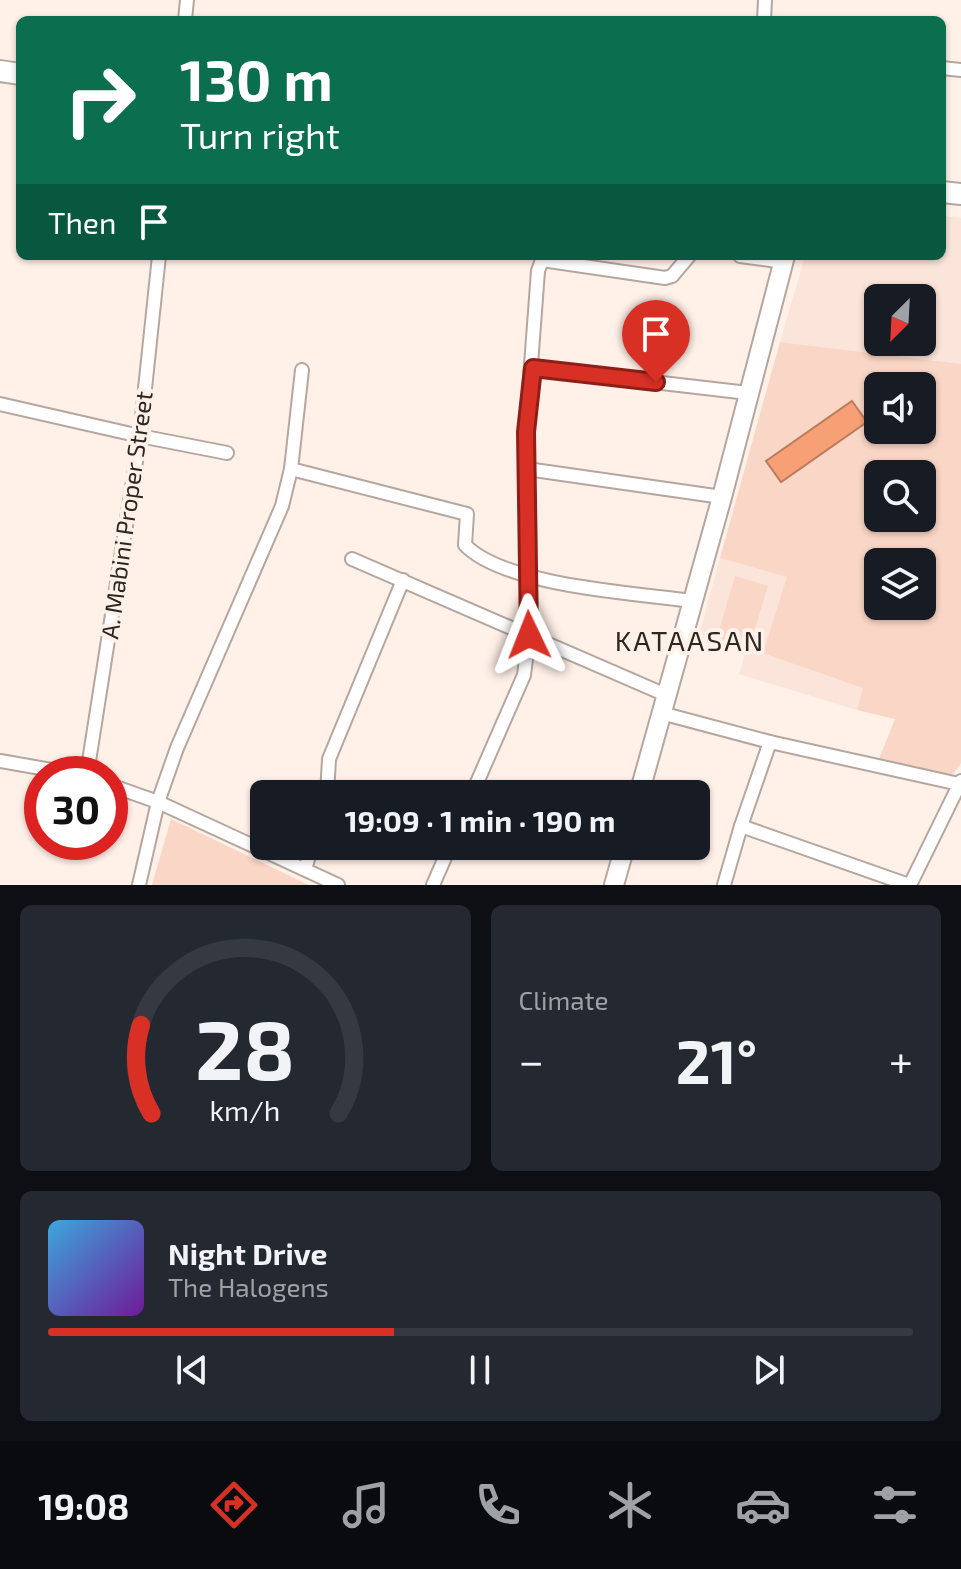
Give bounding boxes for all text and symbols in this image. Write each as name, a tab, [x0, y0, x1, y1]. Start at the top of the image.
text: 130 m	[180, 45, 333, 112]
icon: right	[48, 48, 152, 152]
text: Turn right	[180, 113, 340, 156]
icon: arrive	[132, 200, 176, 244]
text: Then	[48, 204, 116, 240]
north arrow	[864, 284, 936, 356]
map controls	[864, 284, 936, 620]
pin	[622, 300, 690, 382]
icon: arrive	[634, 312, 678, 356]
button: sound	[864, 372, 936, 444]
street label: A. Mabini Proper Street	[94, 389, 158, 641]
button: search	[864, 460, 936, 532]
button: layers	[864, 548, 936, 620]
position arrow	[487, 593, 571, 677]
district label: KATAASAN	[615, 623, 765, 657]
speed limit sign: 30	[24, 756, 128, 860]
text: 19:09 · 1 min · 190 m	[345, 802, 615, 838]
text: Climate	[519, 984, 608, 1015]
text: 28	[195, 997, 295, 1097]
text: 21°	[676, 1024, 757, 1096]
text: −	[519, 1033, 544, 1086]
text: +	[889, 1033, 913, 1086]
text: km/h	[210, 1092, 281, 1127]
text: Night Drive	[168, 1235, 327, 1271]
text: The Halogens	[168, 1271, 329, 1302]
icon: previous	[170, 1348, 214, 1392]
icon: pause	[458, 1348, 502, 1392]
icon: next	[747, 1348, 791, 1392]
icon: directions	[206, 1477, 262, 1533]
icon: music	[338, 1477, 394, 1533]
icon: phone	[470, 1477, 526, 1533]
icon: climate	[602, 1477, 658, 1533]
icon: car	[735, 1477, 791, 1533]
icon: filters	[867, 1477, 923, 1533]
text: 19:08	[38, 1484, 129, 1527]

